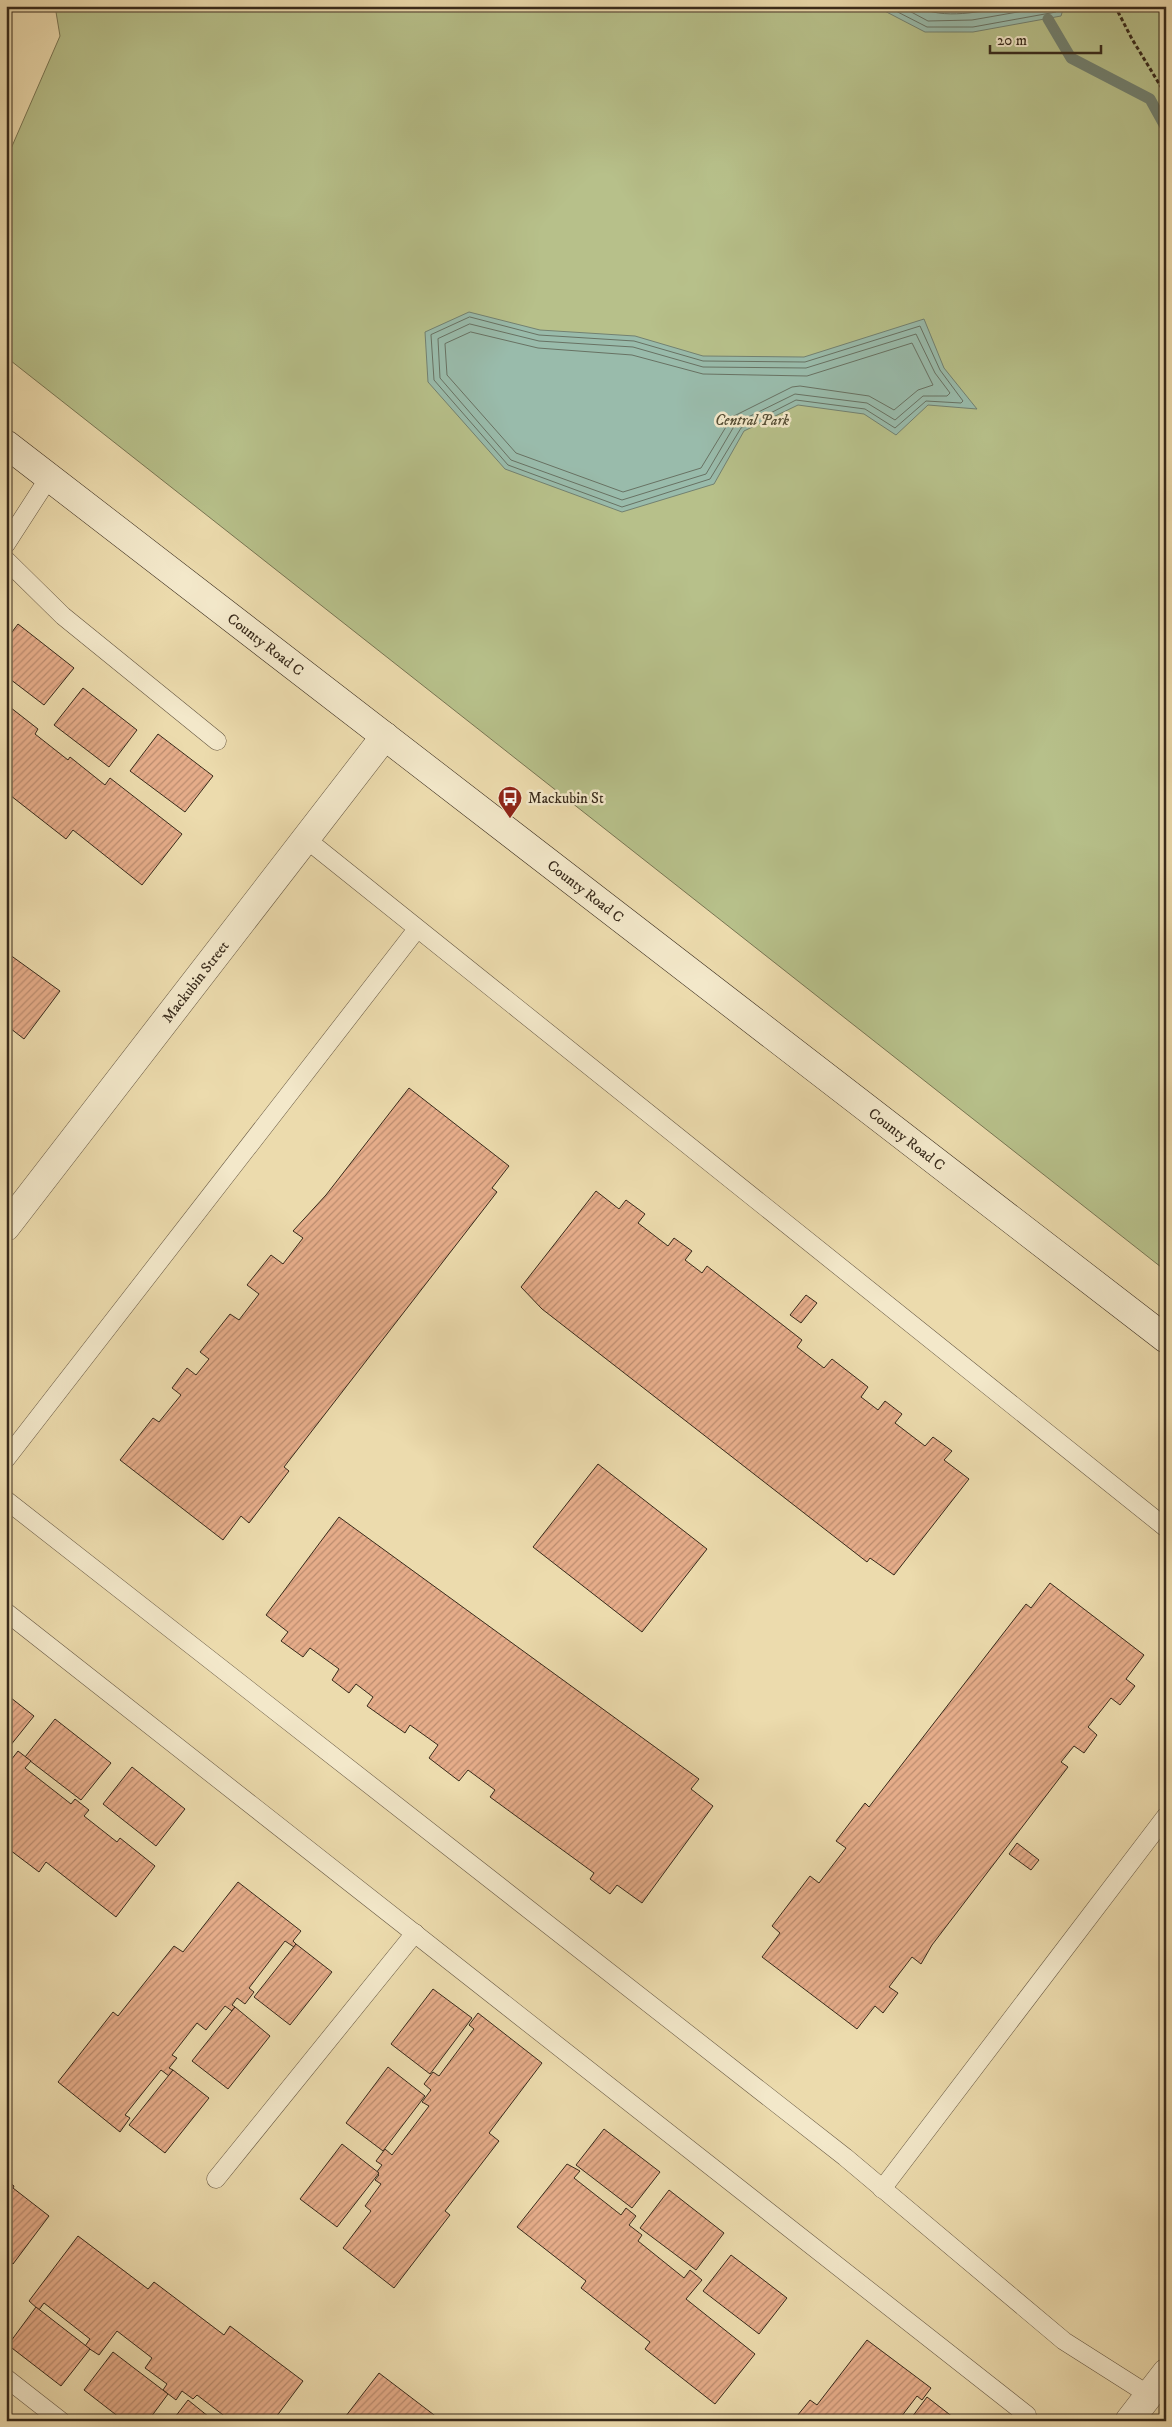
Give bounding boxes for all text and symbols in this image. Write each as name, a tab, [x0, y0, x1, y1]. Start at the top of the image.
scale bar	[990, 22, 1101, 54]
text: 20 m	[997, 31, 1027, 50]
park label: Central Park	[715, 411, 790, 430]
street label: County Road C	[224, 609, 308, 680]
bus stop icon: Mackubin St	[497, 785, 523, 819]
place label: Mackubin St	[528, 789, 604, 808]
street label: County Road C	[543, 856, 628, 927]
street label: Mackubin Street	[158, 937, 233, 1026]
street label: County Road C	[865, 1104, 949, 1175]

